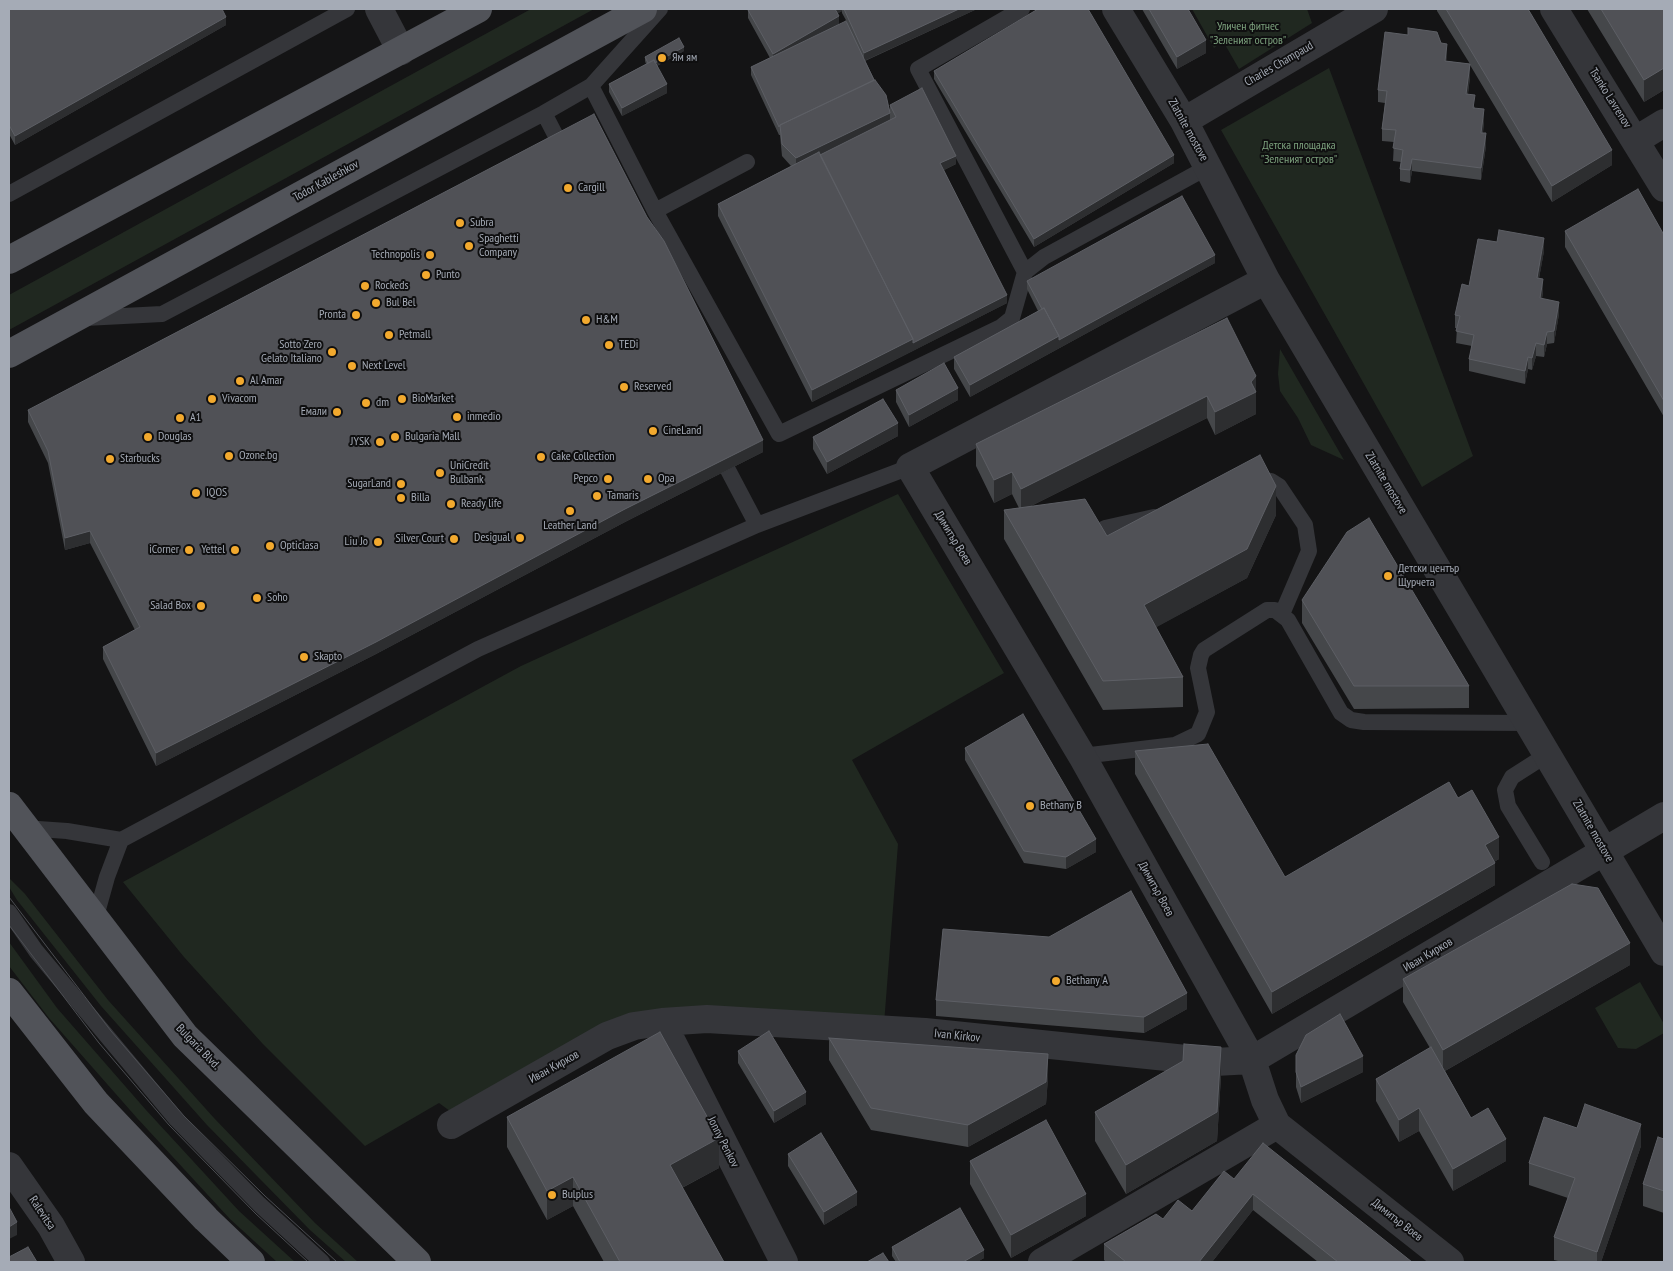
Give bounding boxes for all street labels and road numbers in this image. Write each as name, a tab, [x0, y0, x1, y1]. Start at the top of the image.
street label: Charles Champaud	[1242, 39, 1316, 89]
street label: Tsanko Lavrenov	[1586, 65, 1634, 131]
street label: Zlatnite mostove	[1165, 96, 1211, 164]
street label: Todor Kableshkov	[291, 157, 361, 205]
street label: Zlatnite mostove	[1362, 449, 1410, 517]
street label: Димитър Воев	[931, 508, 975, 568]
street label: Zlatnite mostove	[1569, 797, 1617, 865]
street label: Димитър Воев	[1135, 859, 1177, 919]
street label: Иван Кирков	[1401, 935, 1455, 975]
street label: Bulgaria Blvd.	[173, 1021, 223, 1073]
street label: Ivan Kirkov	[933, 1026, 981, 1046]
street label: Иван Кирков	[527, 1047, 581, 1087]
street label: Jonny Penkov	[704, 1114, 742, 1170]
street label: Ralevitsa	[26, 1193, 58, 1233]
street label: Димитър Воев	[1369, 1196, 1425, 1244]

